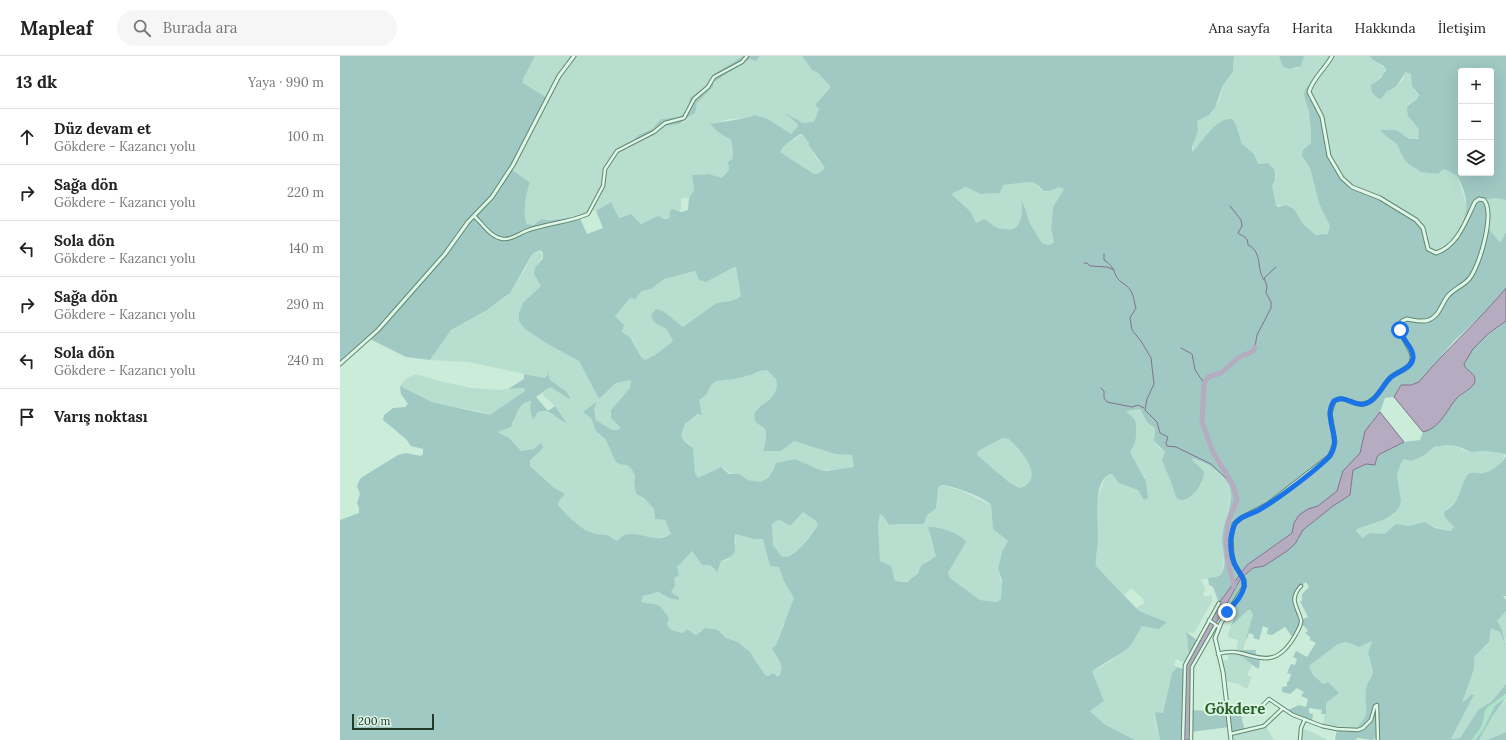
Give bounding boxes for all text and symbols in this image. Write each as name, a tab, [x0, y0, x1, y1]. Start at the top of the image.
search box	[117, 10, 397, 46]
text: Mapleaf	[20, 16, 93, 40]
icon: search	[131, 17, 153, 39]
text: Burada ara	[163, 18, 238, 37]
text: Ana sayfa	[1209, 19, 1270, 37]
text: Harita	[1292, 19, 1333, 37]
text: Hakkında	[1355, 19, 1416, 37]
text: İletişim	[1438, 19, 1486, 37]
map controls	[1458, 68, 1494, 176]
button: +	[1458, 68, 1494, 104]
text: 13 dk	[16, 71, 57, 93]
text: Yaya · 990 m	[248, 74, 324, 91]
button: −	[1458, 104, 1494, 140]
text: Düz devam et	[54, 119, 151, 138]
icon: ahead	[16, 126, 38, 148]
text: 100 m	[288, 128, 324, 145]
text: Gökdere - Kazancı yolu	[54, 138, 195, 155]
button: layers	[1458, 140, 1494, 176]
text: Sağa dön	[54, 175, 118, 194]
icon: right	[16, 182, 38, 204]
text: 220 m	[287, 184, 324, 201]
text: Gökdere - Kazancı yolu	[54, 194, 195, 211]
text: Sola dön	[54, 231, 115, 250]
icon: left	[16, 238, 38, 260]
text: 140 m	[289, 240, 324, 257]
text: Gökdere - Kazancı yolu	[54, 250, 195, 267]
text: Sağa dön	[54, 287, 118, 306]
icon: right	[16, 294, 38, 316]
text: 290 m	[286, 296, 324, 313]
text: Gökdere - Kazancı yolu	[54, 306, 195, 323]
route start	[1391, 321, 1409, 339]
text: Sola dön	[54, 343, 115, 362]
icon: left	[16, 350, 38, 372]
text: 240 m	[287, 352, 324, 369]
text: Gökdere - Kazancı yolu	[54, 362, 195, 379]
icon: arrive	[16, 406, 38, 428]
text: Varış noktası	[54, 407, 148, 426]
route end	[1218, 603, 1236, 621]
district label: Gökdere	[1205, 699, 1265, 718]
scale bar	[352, 712, 434, 731]
text: 200 m	[358, 714, 390, 728]

